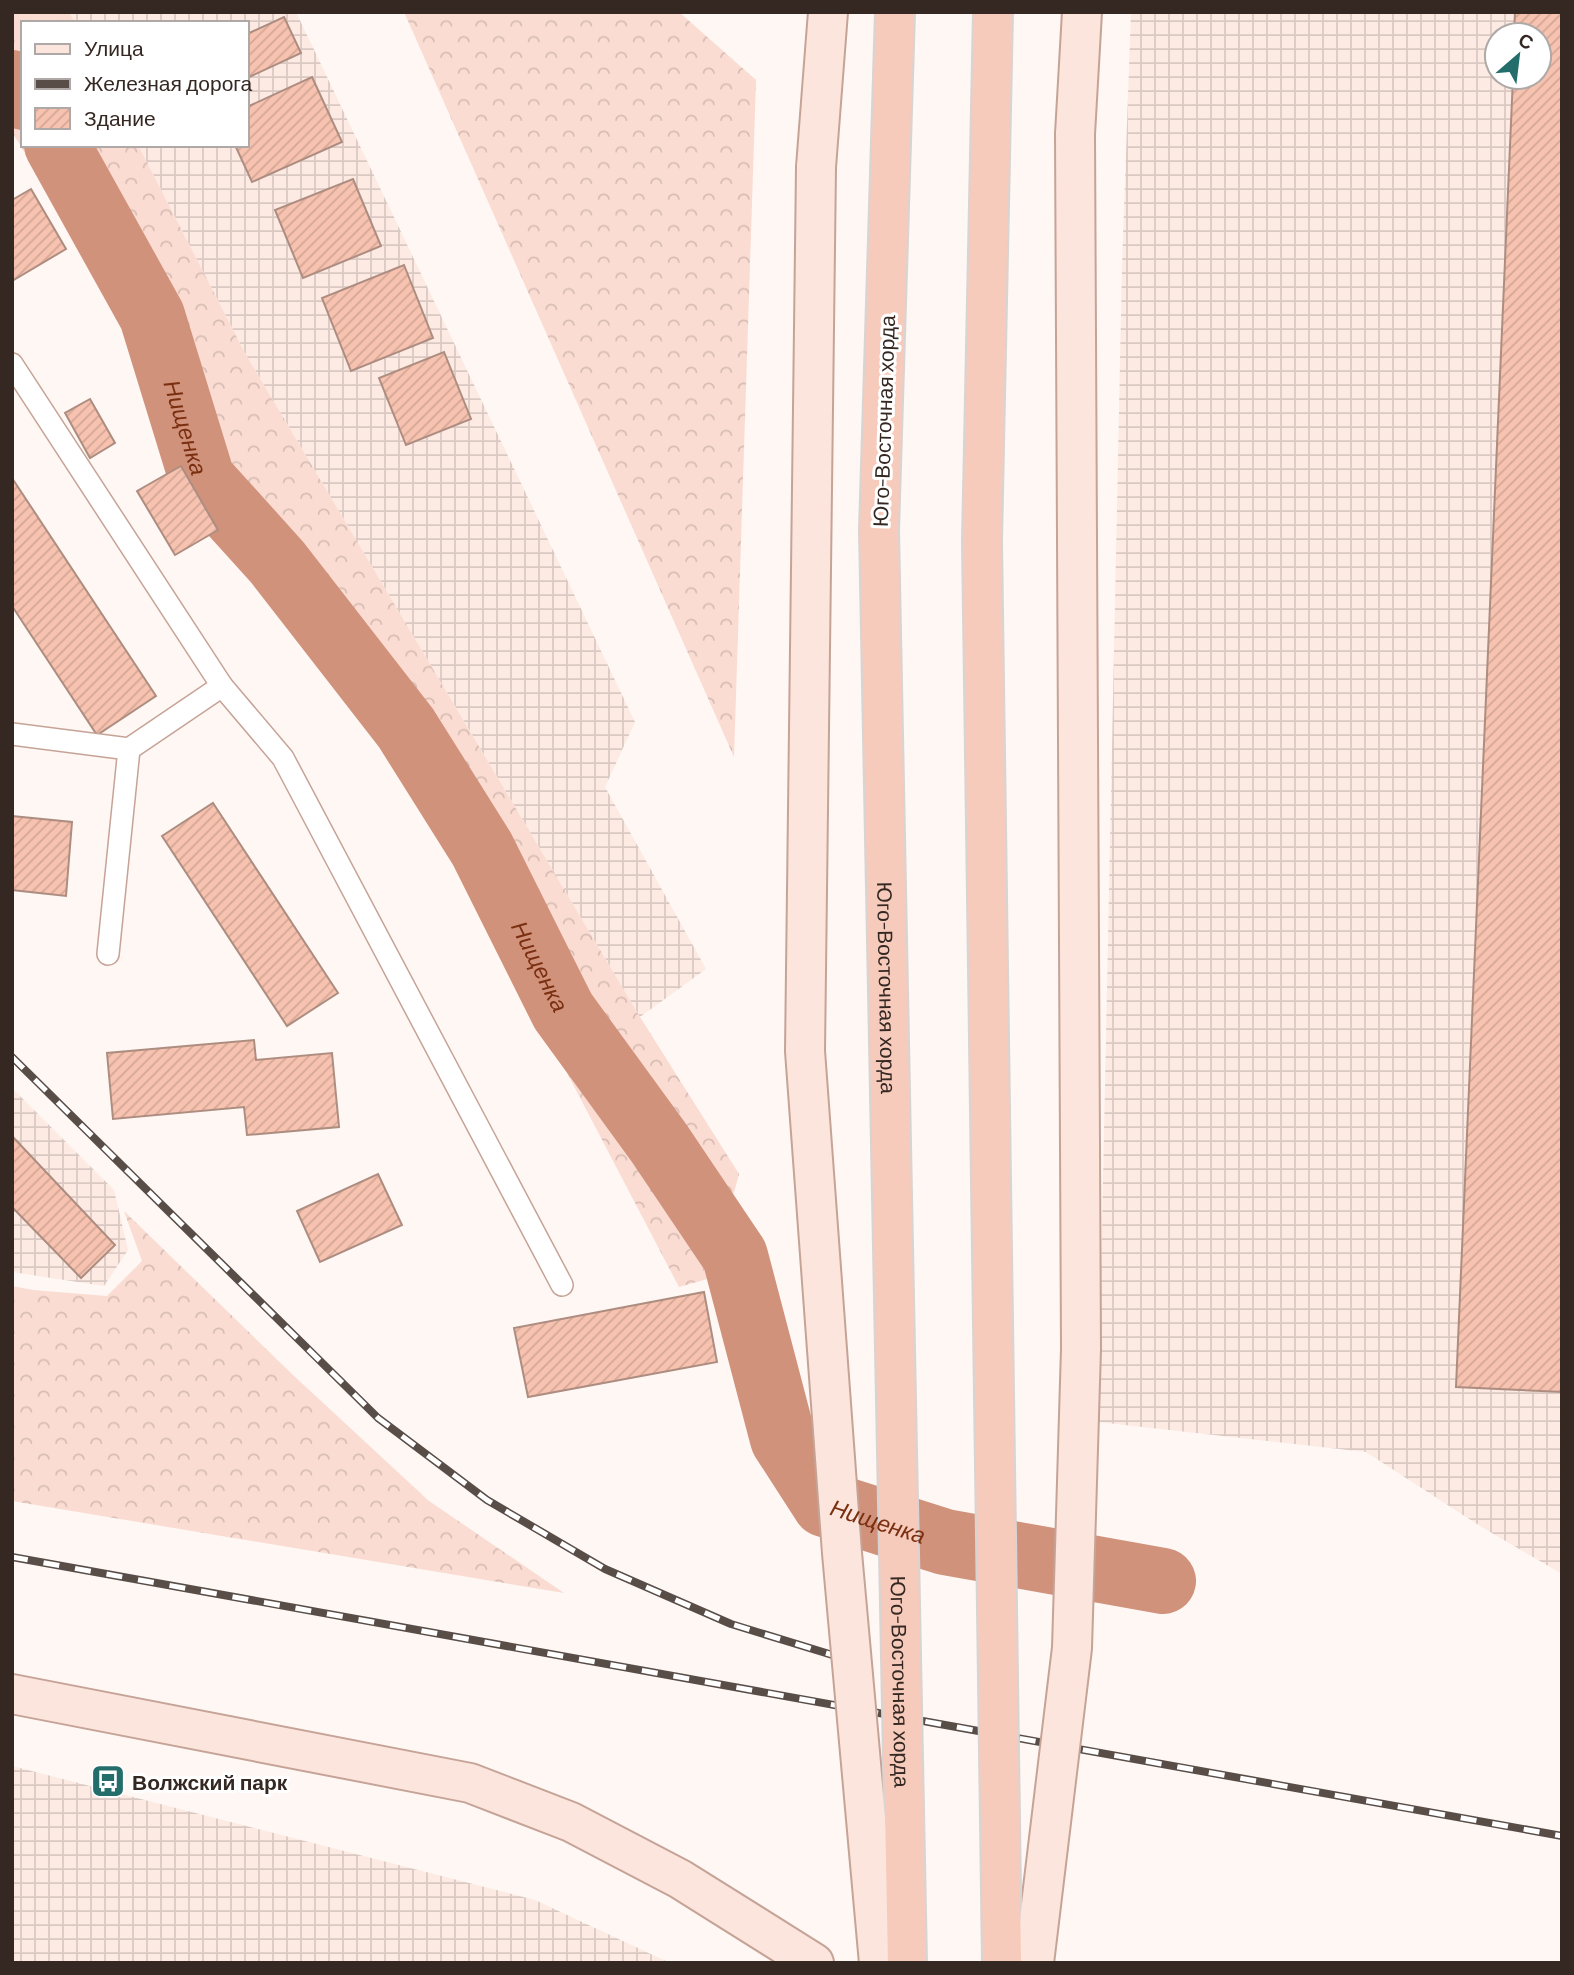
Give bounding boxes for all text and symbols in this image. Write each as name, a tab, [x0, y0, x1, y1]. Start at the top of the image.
legend	[21, 21, 248, 147]
north arrow	[1483, 21, 1553, 91]
text: С	[1515, 27, 1538, 54]
text: Улица	[84, 35, 144, 60]
text: Железная дорога	[84, 70, 253, 95]
text: Здание	[84, 105, 156, 130]
street label: Юго-Восточная хорда	[867, 314, 899, 527]
water label: Нищенка	[158, 376, 214, 478]
street label: Юго-Восточная хорда	[873, 881, 903, 1094]
water label: Нищенка	[506, 916, 575, 1016]
water label: Нищенка	[827, 1493, 929, 1549]
street label: Юго-Восточная хорда	[887, 1575, 916, 1788]
bus stop icon: Волжский парк	[89, 1762, 127, 1800]
place label: Волжский парк	[132, 1769, 288, 1794]

